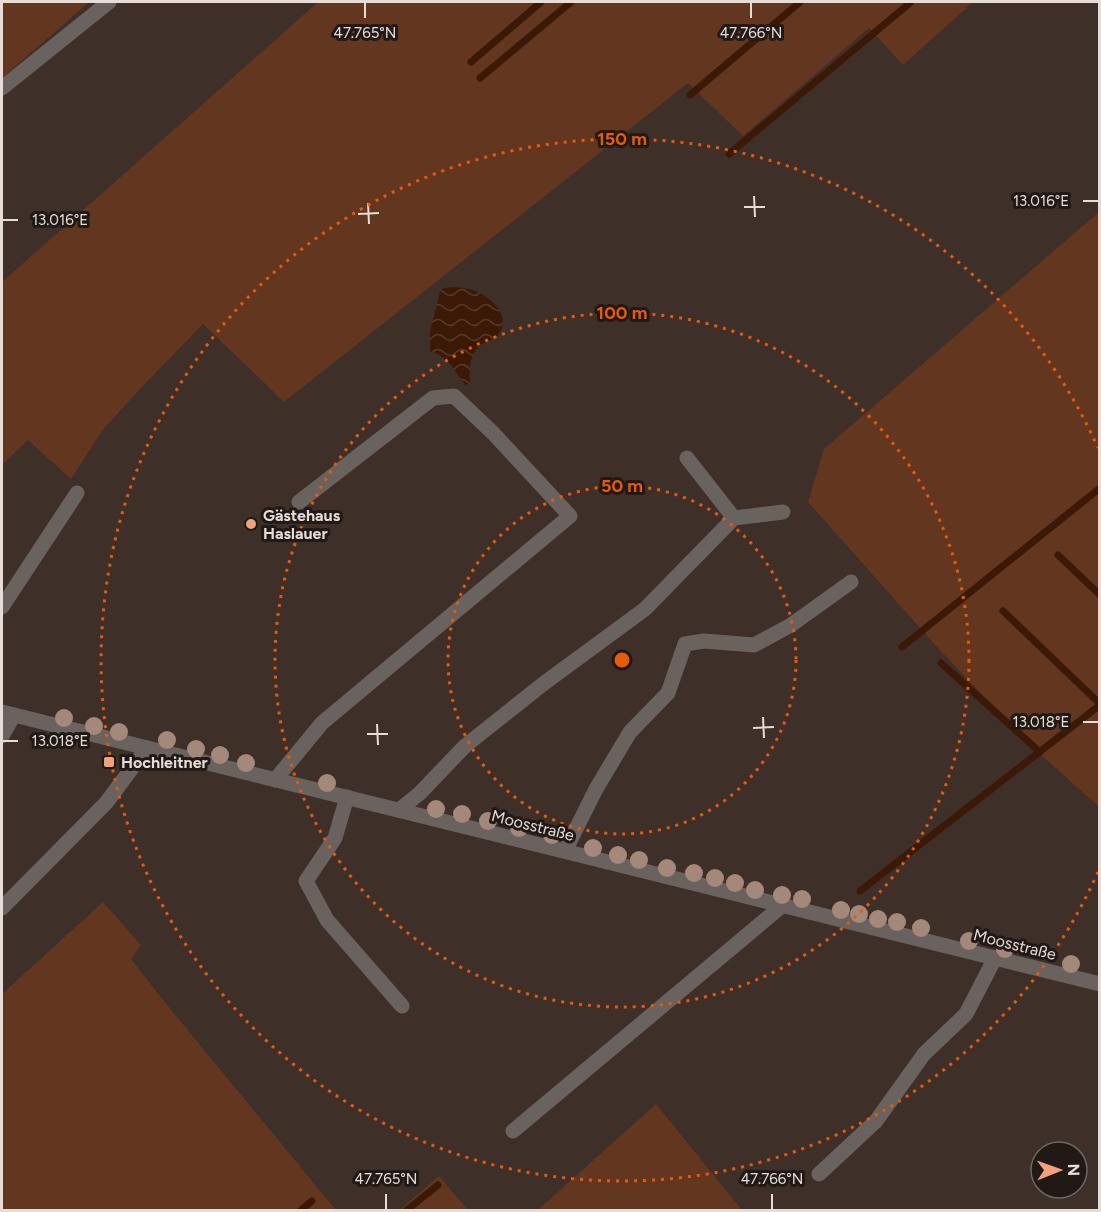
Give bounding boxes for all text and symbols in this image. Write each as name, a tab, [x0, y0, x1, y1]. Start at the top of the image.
text: 47.765°N	[334, 24, 396, 42]
text: 47.766°N	[720, 24, 782, 42]
text: 150 m	[597, 128, 647, 150]
text: 13.016°E	[1013, 192, 1069, 210]
text: 13.016°E	[32, 211, 88, 229]
text: 100 m	[597, 302, 647, 324]
text: 50 m	[601, 475, 643, 497]
place label: Gästehaus Haslauer	[263, 506, 341, 543]
marker: Gästehaus Haslauer	[244, 517, 258, 531]
centre of rings	[612, 650, 632, 670]
text: 13.018°E	[1013, 713, 1069, 731]
text: 13.018°E	[32, 732, 88, 750]
place label: Hochleitner	[121, 753, 208, 772]
marker: Hochleitner	[102, 755, 116, 769]
street label: Moosstraße	[490, 806, 576, 845]
street label: Moosstraße	[972, 925, 1058, 964]
north arrow	[1029, 1140, 1089, 1200]
text: N	[1064, 1163, 1083, 1176]
text: 47.765°N	[355, 1170, 417, 1188]
text: 47.766°N	[741, 1170, 803, 1188]

